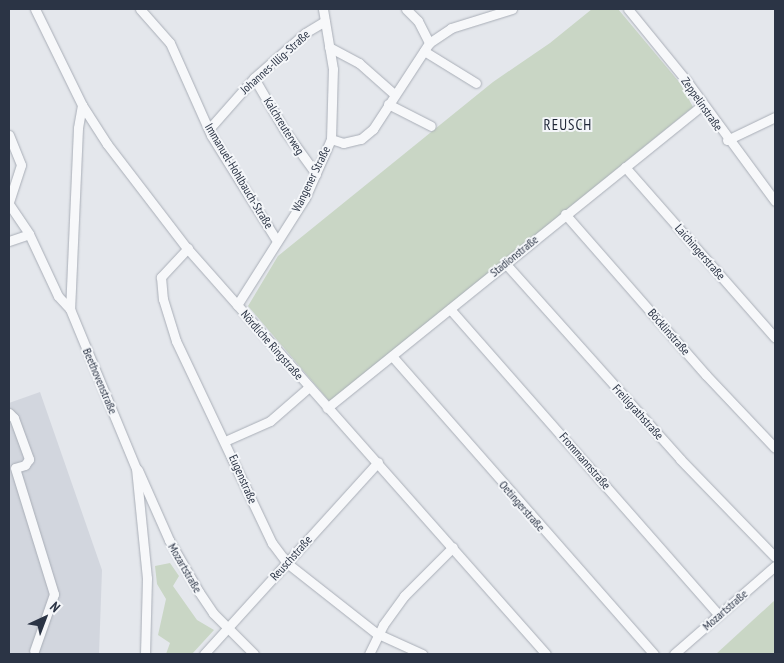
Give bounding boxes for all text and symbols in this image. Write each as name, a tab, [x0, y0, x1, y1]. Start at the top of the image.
street label: Johannes-Illig-Straße	[237, 27, 313, 97]
street label: Zeppelinstraße	[678, 74, 726, 134]
street label: Kalchreuterweg	[261, 95, 307, 157]
district label: REUSCH	[543, 116, 593, 134]
street label: Immanuel-Hohlbauch-Straße	[202, 121, 276, 231]
street label: Wangener Straße	[289, 144, 333, 214]
street label: Laichingerstraße	[672, 221, 728, 283]
street label: Stadionstraße	[487, 232, 541, 280]
street label: Böcklinstraße	[645, 306, 693, 358]
street label: Nördliche Ringstraße	[238, 307, 306, 383]
street label: Beethovenstraße	[80, 346, 120, 416]
street label: Freiligrathstraße	[609, 381, 667, 443]
street label: Frommannstraße	[556, 430, 614, 492]
street label: Eugenstraße	[226, 452, 260, 506]
street label: Oetingerstraße	[496, 478, 548, 534]
street label: Reuschstraße	[267, 533, 315, 583]
street label: Mozartstraße	[165, 541, 205, 595]
street label: Mozartstraße	[700, 587, 750, 633]
north arrow	[20, 593, 70, 643]
text: N	[46, 598, 64, 616]

